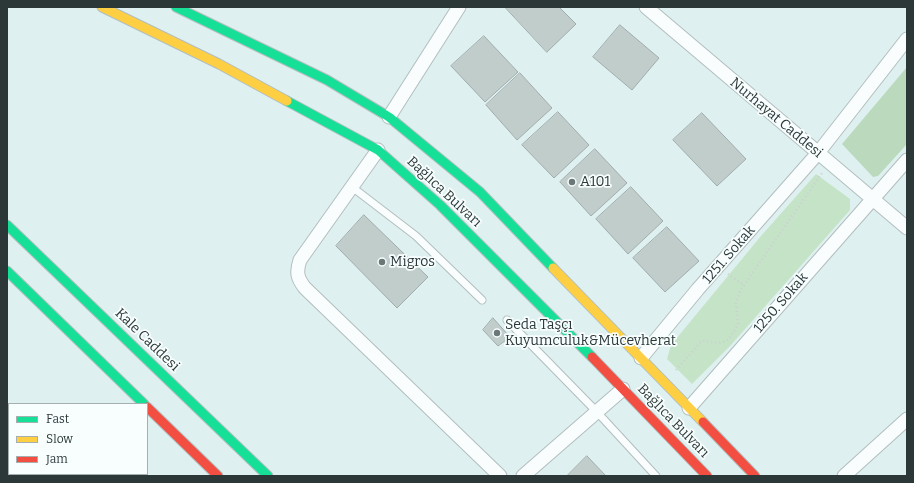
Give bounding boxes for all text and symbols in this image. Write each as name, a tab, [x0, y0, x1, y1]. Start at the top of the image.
street label: Nurhayat Caddesi	[726, 74, 826, 162]
street label: Bağlıca Bulvarı	[403, 153, 485, 231]
place label: A101	[580, 174, 610, 190]
marker: A101	[567, 177, 577, 187]
street label: 1251. Sokak	[699, 223, 759, 287]
place label: Migros	[390, 254, 435, 270]
marker: Migros	[377, 257, 387, 267]
street label: 1250. Sokak	[750, 270, 812, 336]
street label: Kale Caddesi	[111, 305, 183, 375]
place label: Seda Taşçı Kuyumculuk&Mücevherat	[505, 317, 676, 350]
marker: Seda Taşçı Kuyumculuk&Mücevherat	[492, 328, 502, 338]
street label: Bağlıca Bulvarı	[634, 381, 712, 461]
legend	[8, 403, 148, 475]
text: Fast	[46, 412, 69, 426]
text: Slow	[46, 432, 73, 446]
text: Jam	[46, 452, 68, 466]

